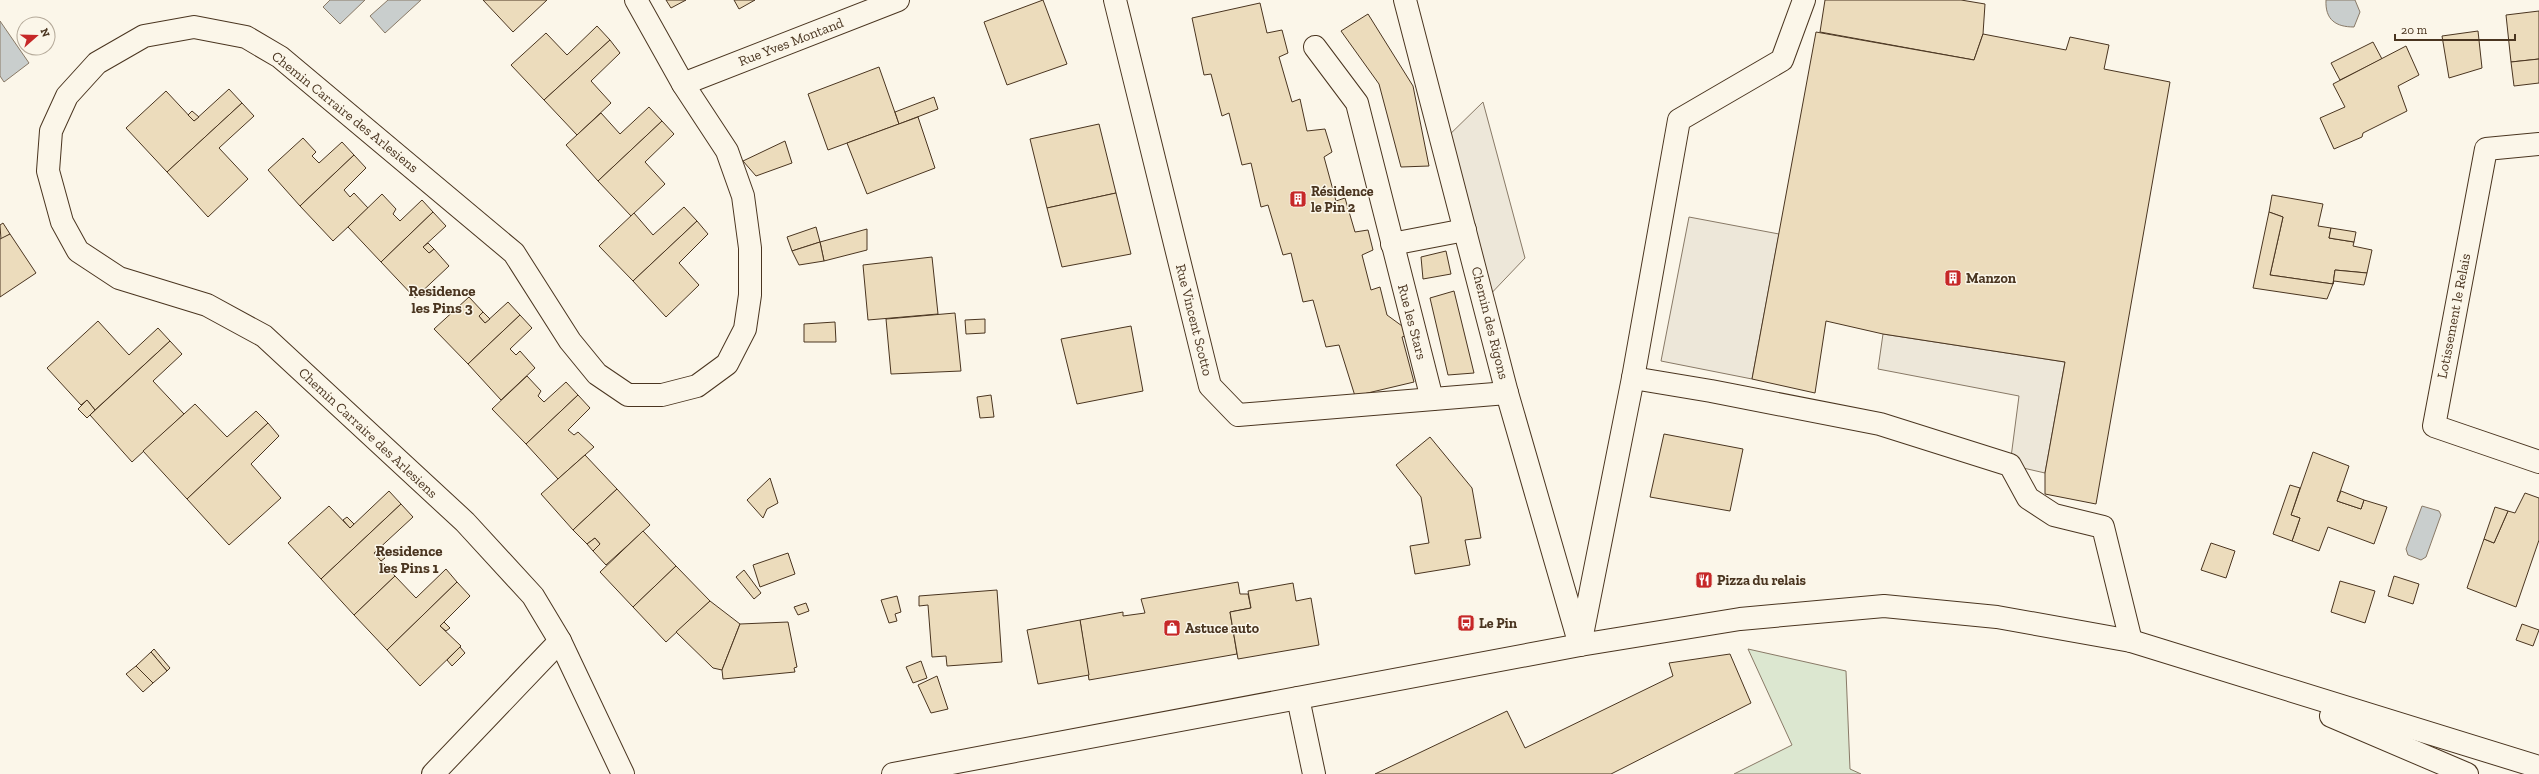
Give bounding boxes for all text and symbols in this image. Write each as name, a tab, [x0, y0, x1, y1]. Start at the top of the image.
street label: Rue Yves Montand	[736, 14, 846, 70]
north arrow	[16, 16, 56, 56]
scale bar	[2395, 16, 2515, 42]
text: 20 m	[2401, 23, 2428, 37]
text: N	[37, 27, 53, 39]
street label: Chemin Carraire des Arlesiens	[268, 48, 422, 176]
place label: Résidence le Pin 2	[1311, 183, 1374, 216]
building icon: Résidence le Pin 2	[1288, 189, 1308, 209]
street label: Lotissement le Relais	[2434, 252, 2474, 380]
street label: Rue Vincent Scotto	[1172, 262, 1216, 378]
street label: Chemin des Rigons	[1468, 265, 1512, 381]
building icon: Manzon	[1943, 268, 1963, 288]
place label: Manzon	[1966, 270, 2017, 287]
district label: Residence les Pins 3	[408, 282, 476, 317]
street label: Rue les Stars	[1394, 282, 1430, 362]
street label: Chemin Carraire des Arlesiens	[295, 364, 441, 502]
district label: Residence les Pins 1	[375, 542, 443, 577]
restaurant icon: Pizza du relais	[1694, 570, 1714, 590]
place label: Pizza du relais	[1717, 572, 1807, 589]
bus stop icon: Le Pin	[1456, 613, 1476, 633]
place label: Le Pin	[1479, 615, 1518, 632]
shop icon: Astuce auto	[1162, 618, 1182, 638]
place label: Astuce auto	[1185, 620, 1260, 637]

